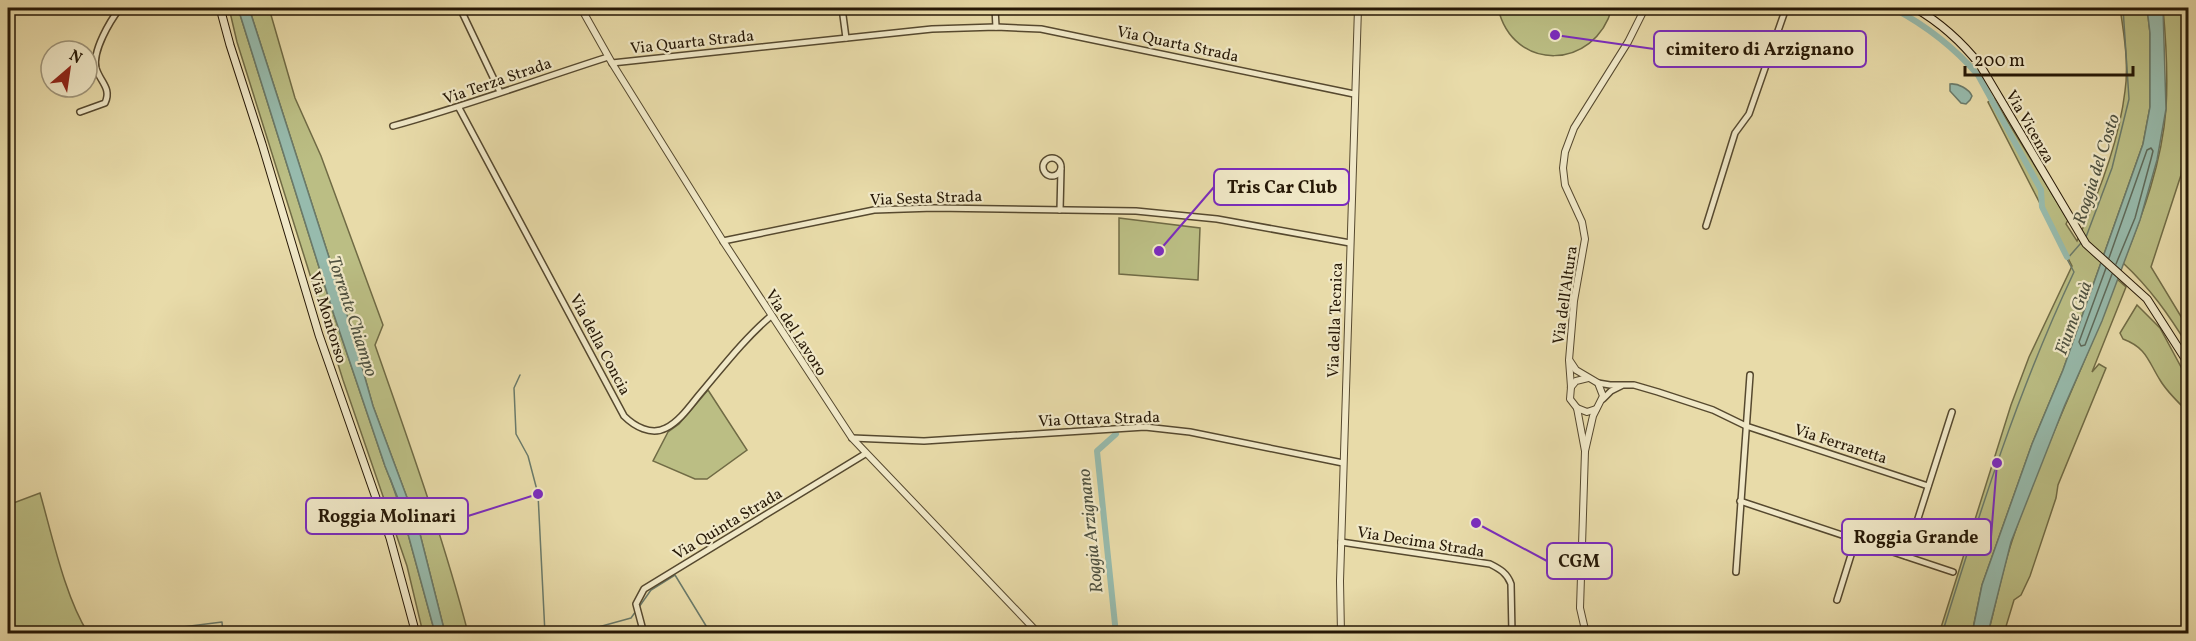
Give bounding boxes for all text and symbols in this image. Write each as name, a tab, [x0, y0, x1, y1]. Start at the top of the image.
street label: Via Quarta Strada	[1114, 21, 1241, 69]
street label: Via Quarta Strada	[629, 26, 755, 60]
callout: cimitero di Arzignano	[1654, 31, 1866, 67]
text: cimitero di Arzignano	[1666, 38, 1854, 63]
north arrow	[39, 39, 99, 99]
scale bar	[1965, 39, 2133, 77]
text: N	[65, 45, 86, 70]
text: 200 m	[1974, 49, 2025, 74]
street label: Via Terza Strada	[440, 53, 555, 111]
street label: Via Vicenza	[2000, 86, 2059, 168]
water label: Roggia del Costo	[2068, 111, 2127, 228]
callout: Tris Car Club	[1214, 169, 1349, 205]
text: Tris Car Club	[1227, 176, 1337, 201]
street label: Via Sesta Strada	[870, 186, 983, 212]
street label: Via dell'Altura	[1548, 245, 1584, 346]
water label: Torrente Chiampo	[320, 253, 383, 380]
street label: Via della Tecnica	[1323, 262, 1349, 378]
street label: Via Montorso	[303, 269, 351, 366]
water label: Fiume Guà	[2050, 278, 2099, 359]
street label: Via del Lavoro	[759, 285, 832, 381]
street label: Via della Concia	[563, 290, 635, 400]
street label: Via Ottava Strada	[1038, 407, 1161, 433]
street label: Via Ferraretta	[1791, 420, 1890, 470]
water label: Roggia Arzignano	[1073, 468, 1110, 594]
street label: Via Quinta Strada	[669, 483, 787, 566]
callout: Roggia Molinari	[306, 498, 468, 534]
text: Roggia Molinari	[318, 505, 456, 530]
callout: Roggia Grande	[1842, 519, 1991, 555]
street label: Via Decima Strada	[1355, 522, 1486, 564]
text: Roggia Grande	[1853, 526, 1979, 551]
callout: CGM	[1547, 543, 1612, 579]
text: CGM	[1558, 550, 1600, 575]

